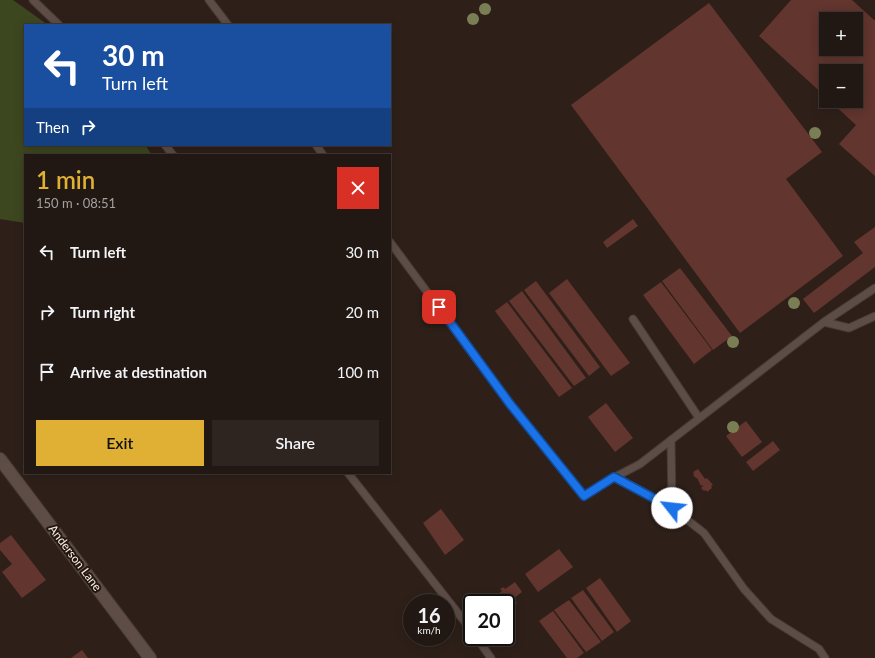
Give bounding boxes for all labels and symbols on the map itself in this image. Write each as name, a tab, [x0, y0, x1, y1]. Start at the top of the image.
pin	[422, 290, 456, 324]
position arrow	[651, 487, 693, 529]
street label: Anderson Lane	[46, 522, 105, 594]
speed limit sign: 20	[463, 594, 515, 646]

